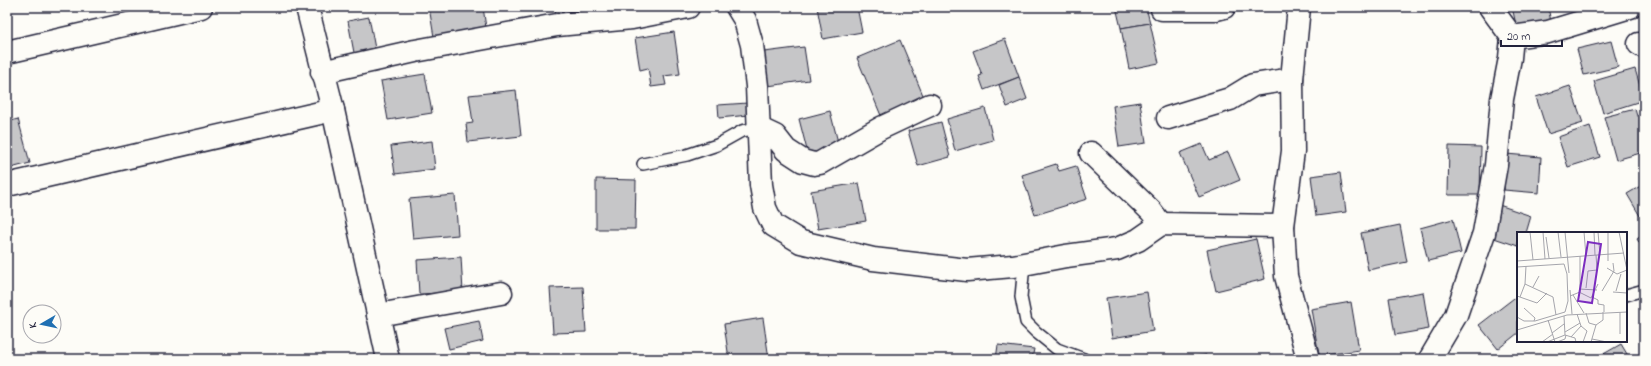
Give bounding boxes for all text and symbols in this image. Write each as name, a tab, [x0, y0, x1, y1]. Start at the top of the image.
scale bar	[1501, 22, 1562, 48]
text: 20 m	[1507, 28, 1530, 46]
inset map	[1517, 232, 1627, 342]
north arrow	[22, 304, 62, 344]
text: K	[25, 321, 41, 329]

